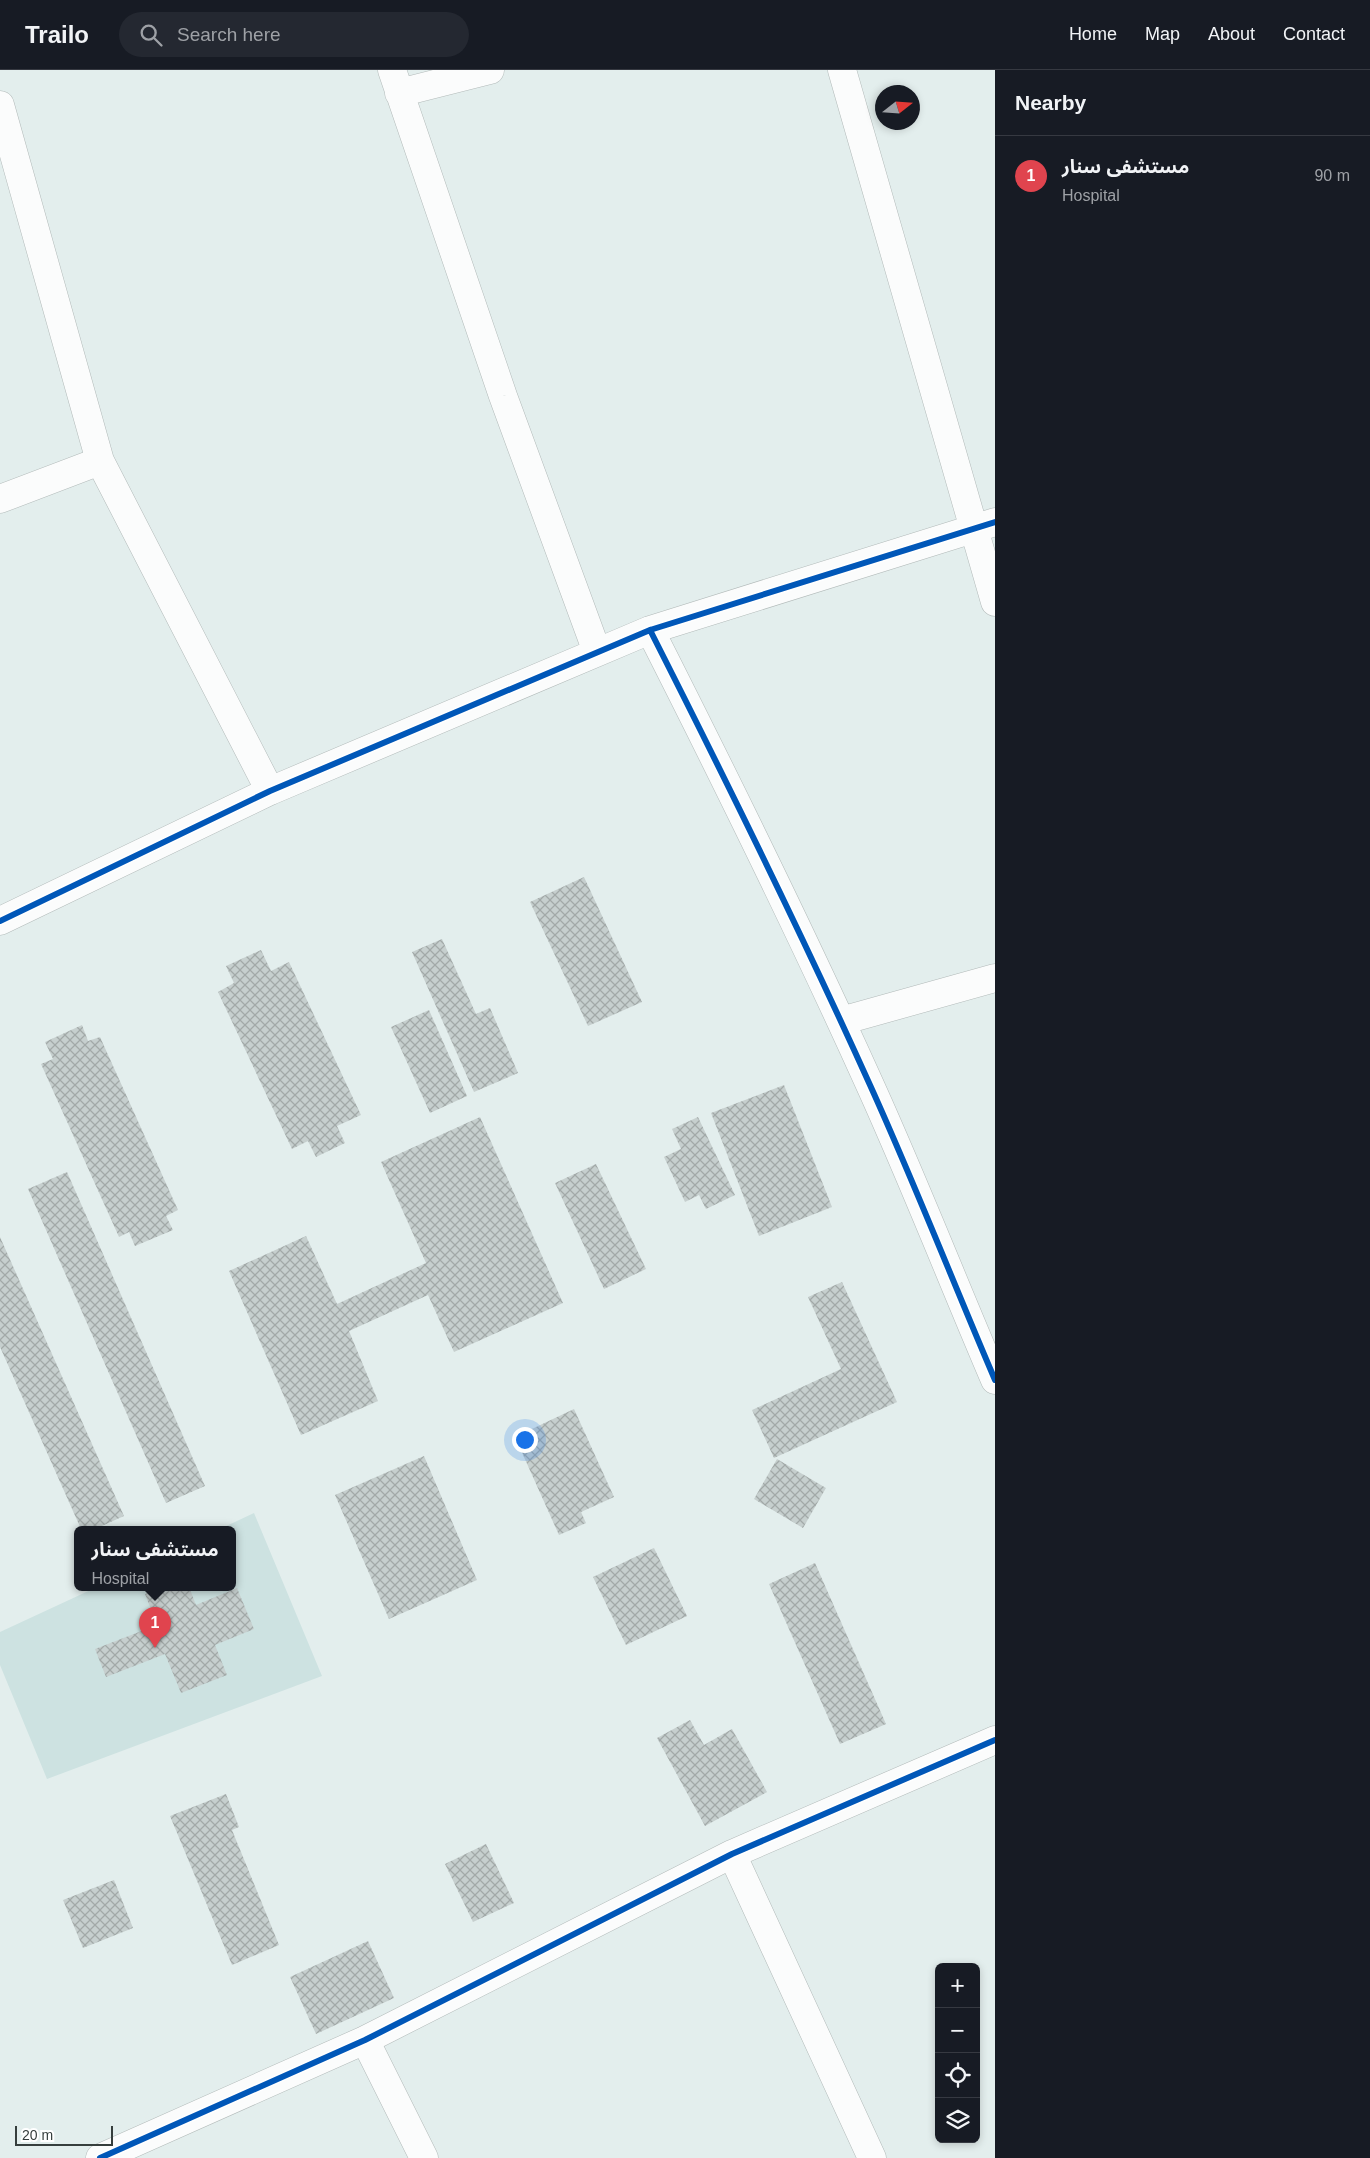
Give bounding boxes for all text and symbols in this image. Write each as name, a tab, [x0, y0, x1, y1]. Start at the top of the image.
search box	[119, 12, 469, 57]
text: Trailo	[25, 21, 89, 48]
icon: search	[137, 21, 165, 49]
text: Search here	[177, 24, 281, 45]
text: Home	[1069, 24, 1117, 44]
text: Map	[1145, 24, 1180, 44]
text: About	[1208, 24, 1255, 44]
text: Contact	[1283, 24, 1345, 44]
north arrow	[875, 85, 920, 130]
text: Nearby	[1015, 91, 1086, 114]
text: مستشفى سنار	[1062, 156, 1189, 177]
text: 1	[1027, 167, 1035, 184]
text: 90 m	[1314, 167, 1350, 184]
text: Hospital	[1062, 187, 1120, 204]
your location	[512, 1427, 538, 1453]
popup	[74, 1526, 236, 1591]
text: مستشفى سنار	[91, 1539, 219, 1560]
text: Hospital	[91, 1570, 149, 1587]
pin: 1	[139, 1607, 171, 1648]
map controls	[935, 1963, 980, 2143]
button: +	[935, 1963, 980, 2008]
button: −	[935, 2008, 980, 2053]
button: locate	[935, 2053, 980, 2098]
button: layers	[935, 2098, 980, 2143]
scale bar	[15, 2123, 112, 2146]
text: 20 m	[22, 2127, 53, 2143]

